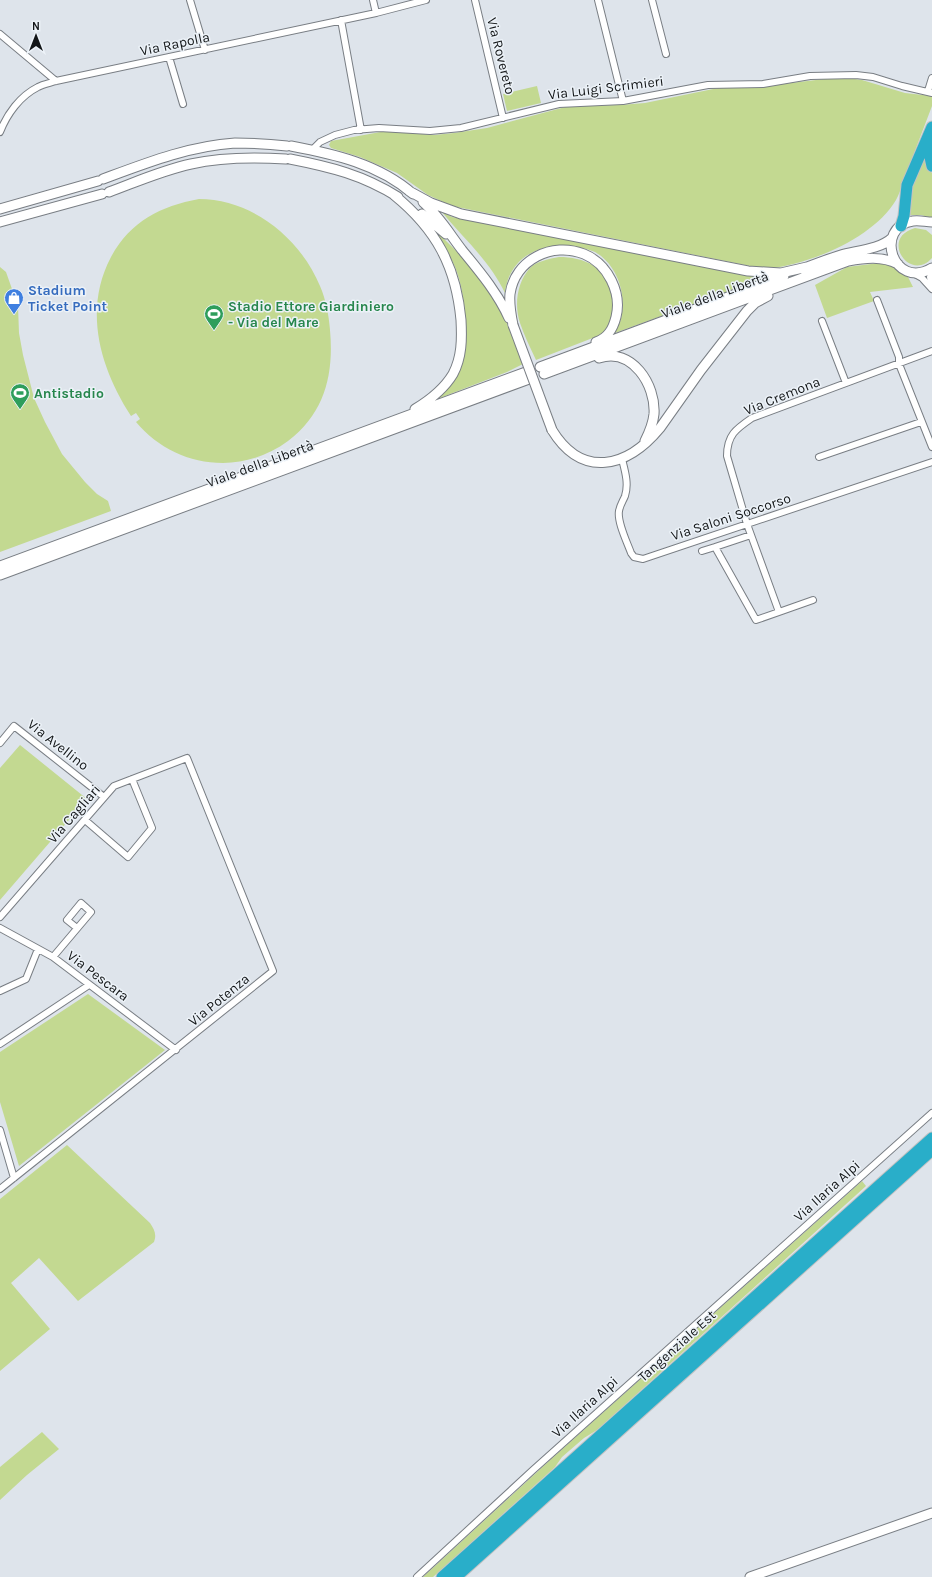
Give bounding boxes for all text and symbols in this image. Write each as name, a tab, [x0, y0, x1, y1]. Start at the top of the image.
north arrow	[16, 16, 56, 56]
street label: Via Rovereto	[483, 16, 519, 96]
text: N	[32, 20, 40, 33]
street label: Via Rapolla	[139, 28, 211, 60]
street label: Via Luigi Scrimieri	[547, 72, 665, 104]
street label: Viale della Libertà	[659, 268, 771, 322]
place label: Stadium Ticket Point	[28, 282, 108, 315]
shop icon: Stadium Ticket Point	[3, 287, 25, 315]
place label: Stadio Ettore Giardiniero - Via del Mare	[228, 298, 394, 331]
sports icon: Stadio Ettore Giardiniero - Via del Mare	[203, 303, 225, 331]
street label: Via Cremona	[741, 373, 823, 419]
sports icon: Antistadio	[9, 382, 31, 410]
place label: Antistadio	[34, 385, 104, 402]
street label: Viale della Libertà	[204, 437, 316, 491]
street label: Via Saloni Soccorso	[669, 490, 793, 544]
street label: Via Avellino	[24, 716, 92, 774]
street label: Via Cagliari	[44, 781, 104, 847]
street label: Via Pescara	[64, 947, 132, 1005]
street label: Via Potenza	[185, 970, 253, 1030]
street label: Via Ilaria Alpi	[790, 1157, 864, 1225]
street label: Tangenziale Est	[635, 1307, 719, 1385]
street label: Via Ilaria Alpi	[548, 1373, 622, 1441]

